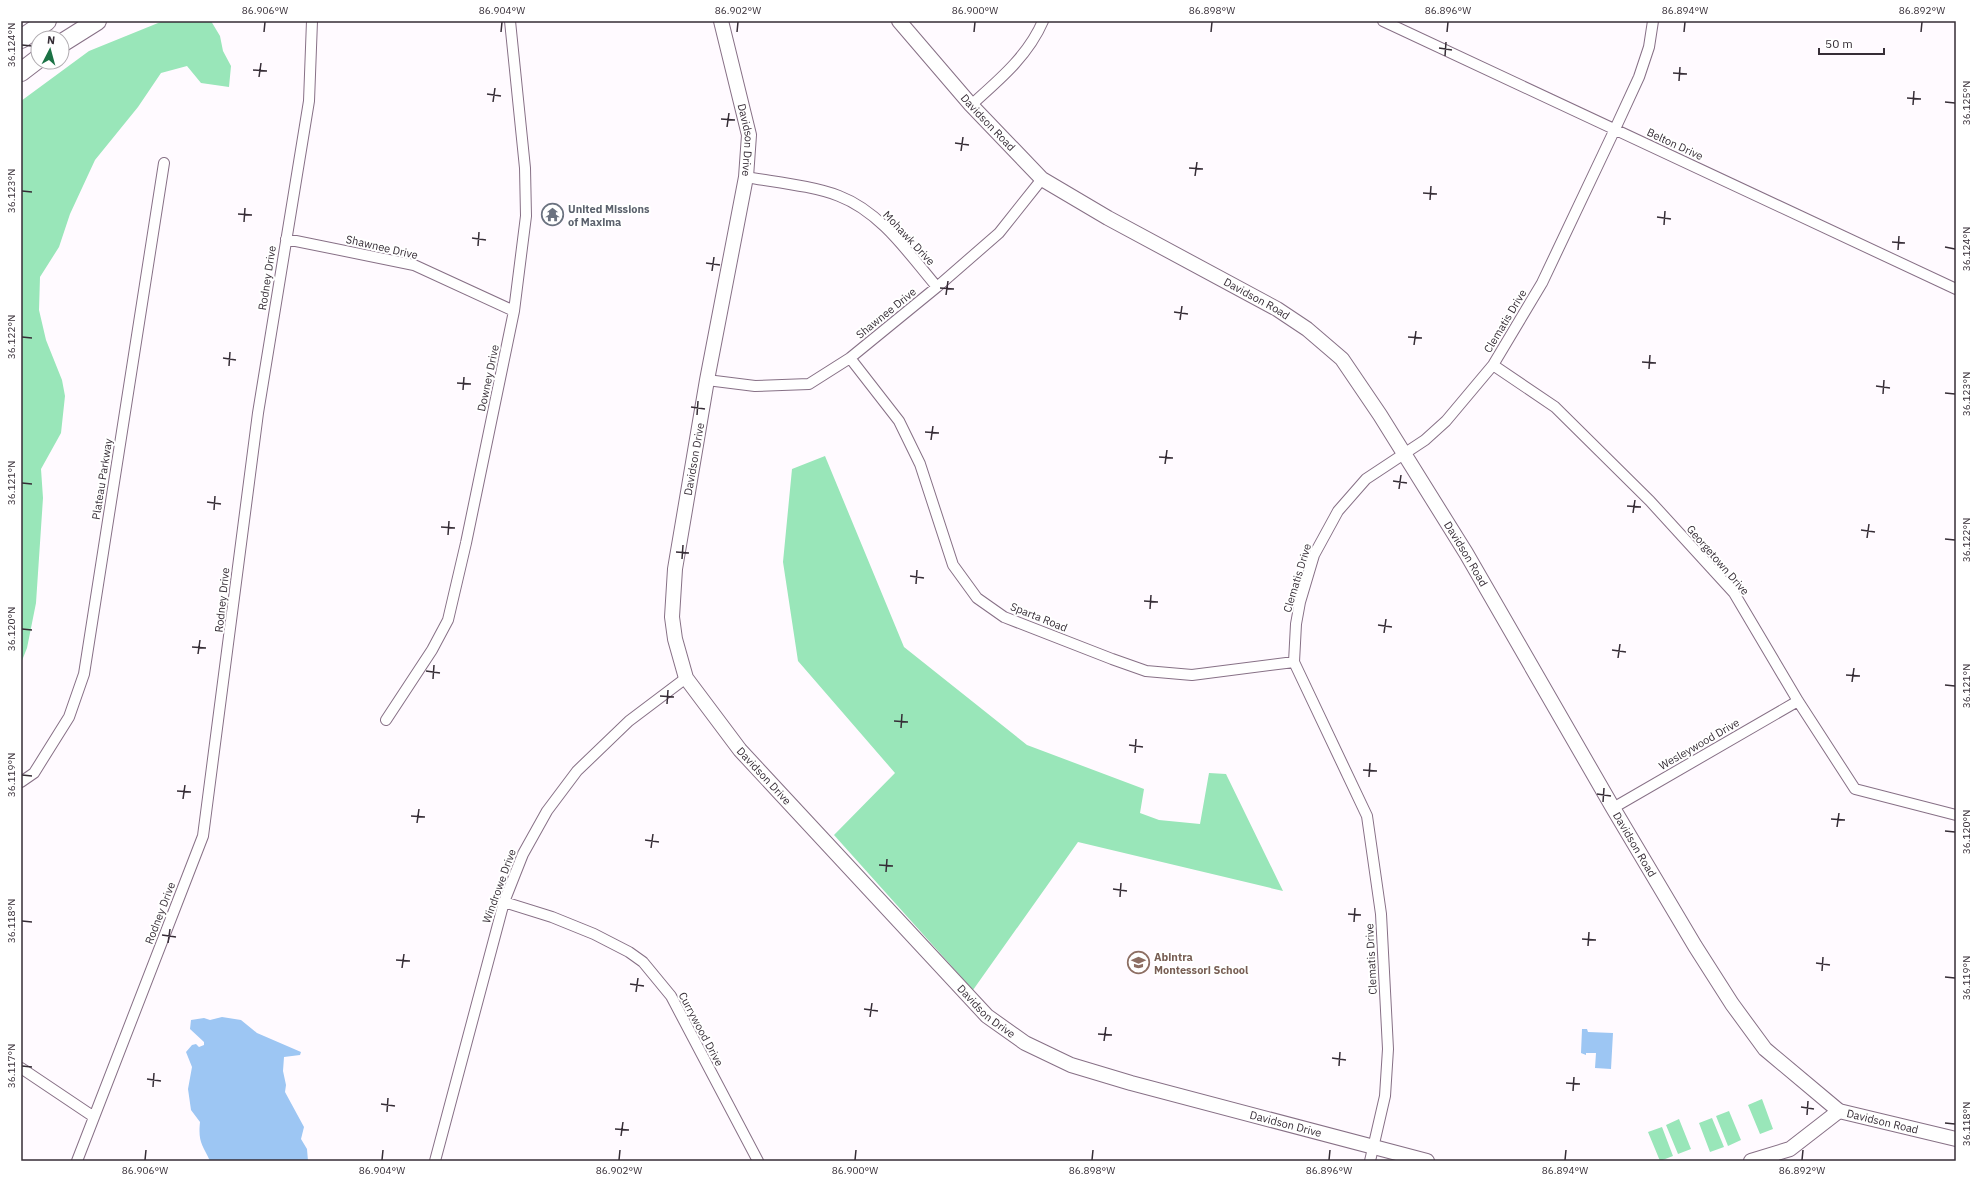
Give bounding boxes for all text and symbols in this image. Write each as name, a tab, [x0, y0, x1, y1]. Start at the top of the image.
text: 86.906°W	[242, 4, 288, 17]
text: 86.904°W	[479, 4, 525, 17]
text: 86.902°W	[715, 4, 761, 17]
text: 86.900°W	[952, 4, 998, 17]
text: 86.898°W	[1189, 4, 1235, 17]
text: 86.896°W	[1425, 4, 1471, 17]
text: 86.894°W	[1662, 4, 1708, 17]
text: 86.892°W	[1899, 4, 1945, 17]
text: 36.124°N	[5, 23, 18, 67]
north arrow	[30, 30, 70, 70]
scale bar	[1819, 30, 1884, 56]
text: N	[46, 33, 56, 47]
text: 50 m	[1825, 36, 1853, 51]
text: 36.125°N	[1960, 81, 1973, 125]
street label: Davidson Road	[958, 91, 1018, 154]
street label: Davidson Drive	[735, 102, 756, 177]
street label: Belton Drive	[1645, 125, 1705, 163]
text: 36.123°N	[5, 169, 18, 213]
temple icon: United Missions of Maxima	[540, 202, 566, 228]
place label: United Missions of Maxima	[568, 202, 650, 229]
street label: Mohawk Drive	[880, 208, 938, 268]
text: 36.124°N	[1960, 227, 1973, 271]
street label: Shawnee Drive	[345, 232, 419, 262]
street label: Rodney Drive	[255, 245, 279, 311]
street label: Davidson Road	[1221, 275, 1292, 323]
street label: Shawnee Drive	[853, 284, 919, 342]
street label: Clematis Drive	[1481, 287, 1529, 355]
text: 36.122°N	[5, 315, 18, 359]
street label: Downey Drive	[474, 343, 502, 413]
text: 36.123°N	[1960, 372, 1973, 416]
street label: Davidson Drive	[681, 422, 707, 496]
street label: Plateau Parkway	[89, 437, 115, 521]
text: 36.121°N	[5, 461, 18, 505]
text: 36.122°N	[1960, 518, 1973, 562]
street label: Davidson Road	[1441, 519, 1491, 589]
street label: Georgetown Drive	[1684, 522, 1752, 598]
street label: Clematis Drive	[1280, 542, 1314, 614]
street label: Rodney Drive	[212, 567, 232, 633]
street label: Sparta Road	[1008, 599, 1070, 635]
text: 36.120°N	[5, 607, 18, 651]
text: 36.121°N	[1960, 664, 1973, 708]
street label: Wesleywood Drive	[1656, 715, 1742, 773]
street label: Davidson Drive	[734, 744, 794, 808]
text: 36.119°N	[5, 753, 18, 797]
street label: Davidson Road	[1610, 809, 1659, 880]
text: 36.120°N	[1960, 810, 1973, 854]
street label: Windrowe Drive	[479, 847, 519, 925]
street label: Rodney Drive	[142, 880, 178, 946]
text: 36.118°N	[5, 899, 18, 943]
street label: Clematis Drive	[1362, 923, 1380, 995]
school or university icon: Abintra Montessori School	[1125, 950, 1151, 976]
place label: Abintra Montessori School	[1154, 950, 1249, 977]
text: 36.119°N	[1960, 956, 1973, 1000]
street label: Davidson Drive	[954, 982, 1018, 1041]
street label: Currywood Drive	[676, 990, 726, 1068]
text: 36.117°N	[5, 1044, 18, 1088]
text: 36.118°N	[1960, 1102, 1973, 1146]
street label: Davidson Road	[1845, 1106, 1920, 1137]
street label: Davidson Drive	[1248, 1108, 1323, 1140]
text: 86.906°W	[122, 1164, 168, 1177]
text: 86.904°W	[359, 1164, 405, 1177]
text: 86.902°W	[596, 1164, 642, 1177]
text: 86.900°W	[832, 1164, 878, 1177]
text: 86.898°W	[1069, 1164, 1115, 1177]
text: 86.896°W	[1306, 1164, 1352, 1177]
text: 86.894°W	[1542, 1164, 1588, 1177]
text: 86.892°W	[1779, 1164, 1825, 1177]

